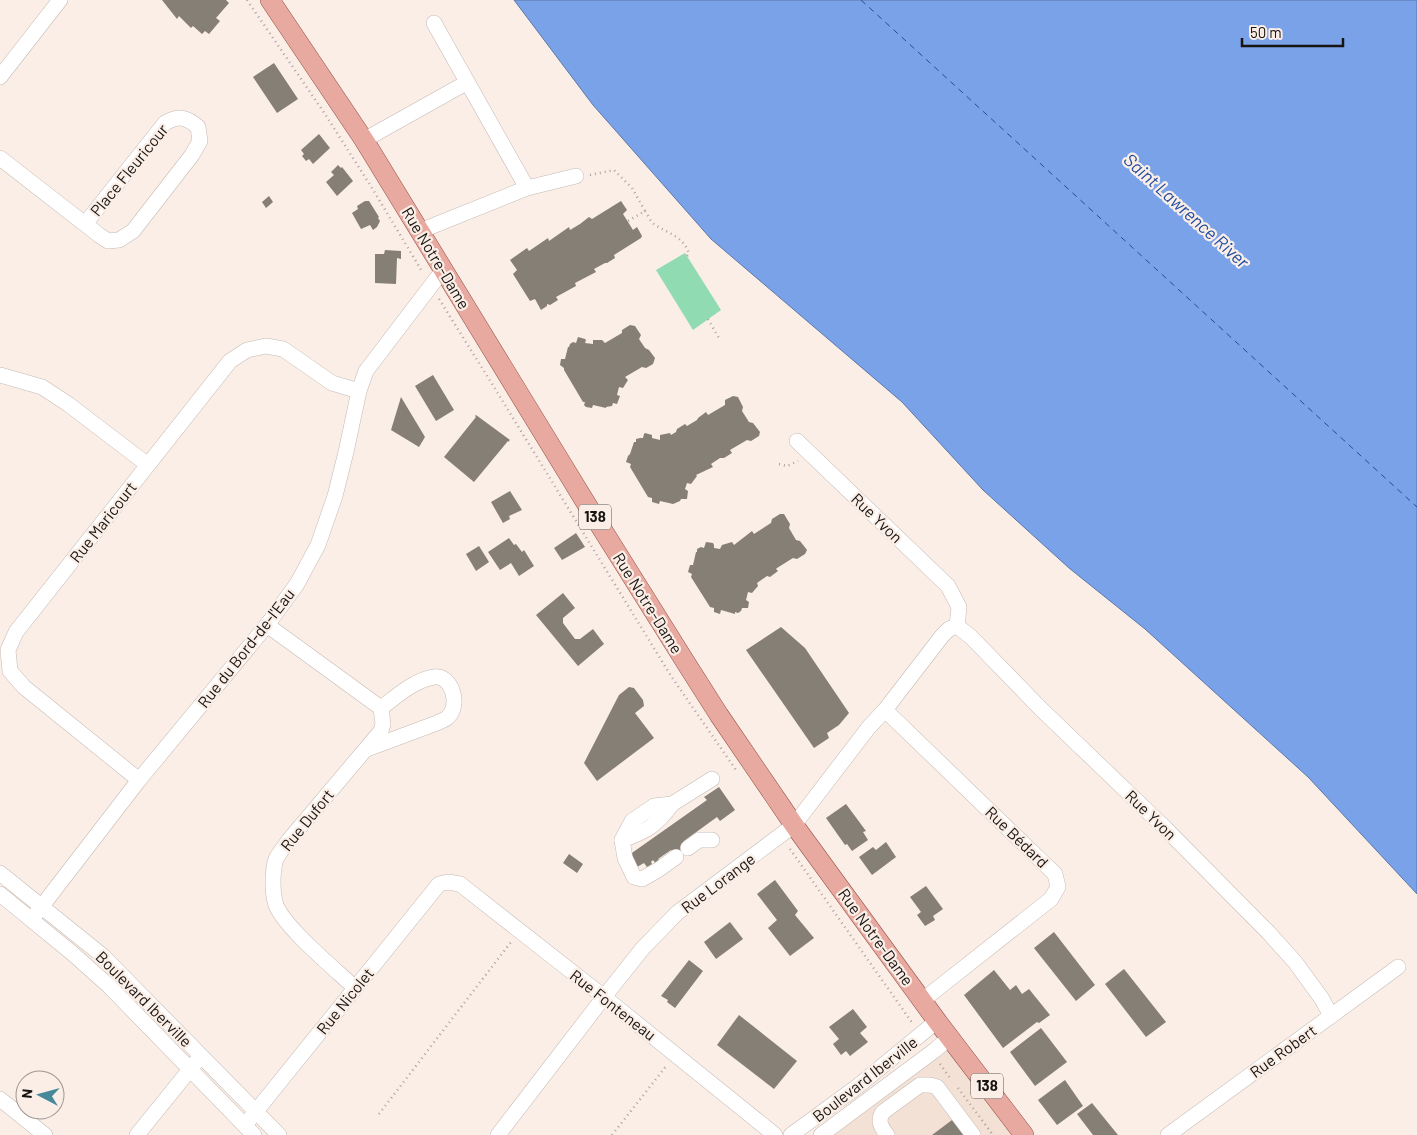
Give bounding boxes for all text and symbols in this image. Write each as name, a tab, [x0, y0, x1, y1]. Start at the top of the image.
scale bar	[1242, 15, 1343, 47]
text: 50 m	[1250, 23, 1282, 41]
street label: Place Fleuricour	[86, 120, 172, 219]
water label: Saint Lawrence River	[1119, 148, 1254, 273]
street label: Rue Notre-Dame	[399, 203, 474, 312]
street label: Rue Maricourt	[65, 478, 140, 566]
street label: Rue Yvon	[848, 489, 907, 546]
road number: 138	[579, 504, 611, 530]
street label: Rue Notre-Dame	[610, 549, 687, 657]
street label: Rue du Bord-de-l'Eau	[193, 584, 298, 711]
street label: Rue Dufort	[276, 785, 337, 854]
street label: Rue Yvon	[1122, 786, 1181, 843]
street label: Rue Bédard	[982, 802, 1053, 871]
street label: Rue Lorange	[677, 849, 758, 917]
street label: Rue Notre-Dame	[835, 884, 918, 989]
street label: Boulevard Iberville	[92, 947, 196, 1051]
street label: Rue Nicolet	[312, 964, 377, 1038]
street label: Rue Fonteneau	[567, 965, 660, 1044]
street label: Rue Robert	[1246, 1020, 1320, 1081]
street label: Boulevard Iberville	[809, 1032, 921, 1125]
north arrow	[15, 1070, 65, 1120]
road number: 138	[971, 1074, 1003, 1098]
text: N	[18, 1088, 36, 1099]

